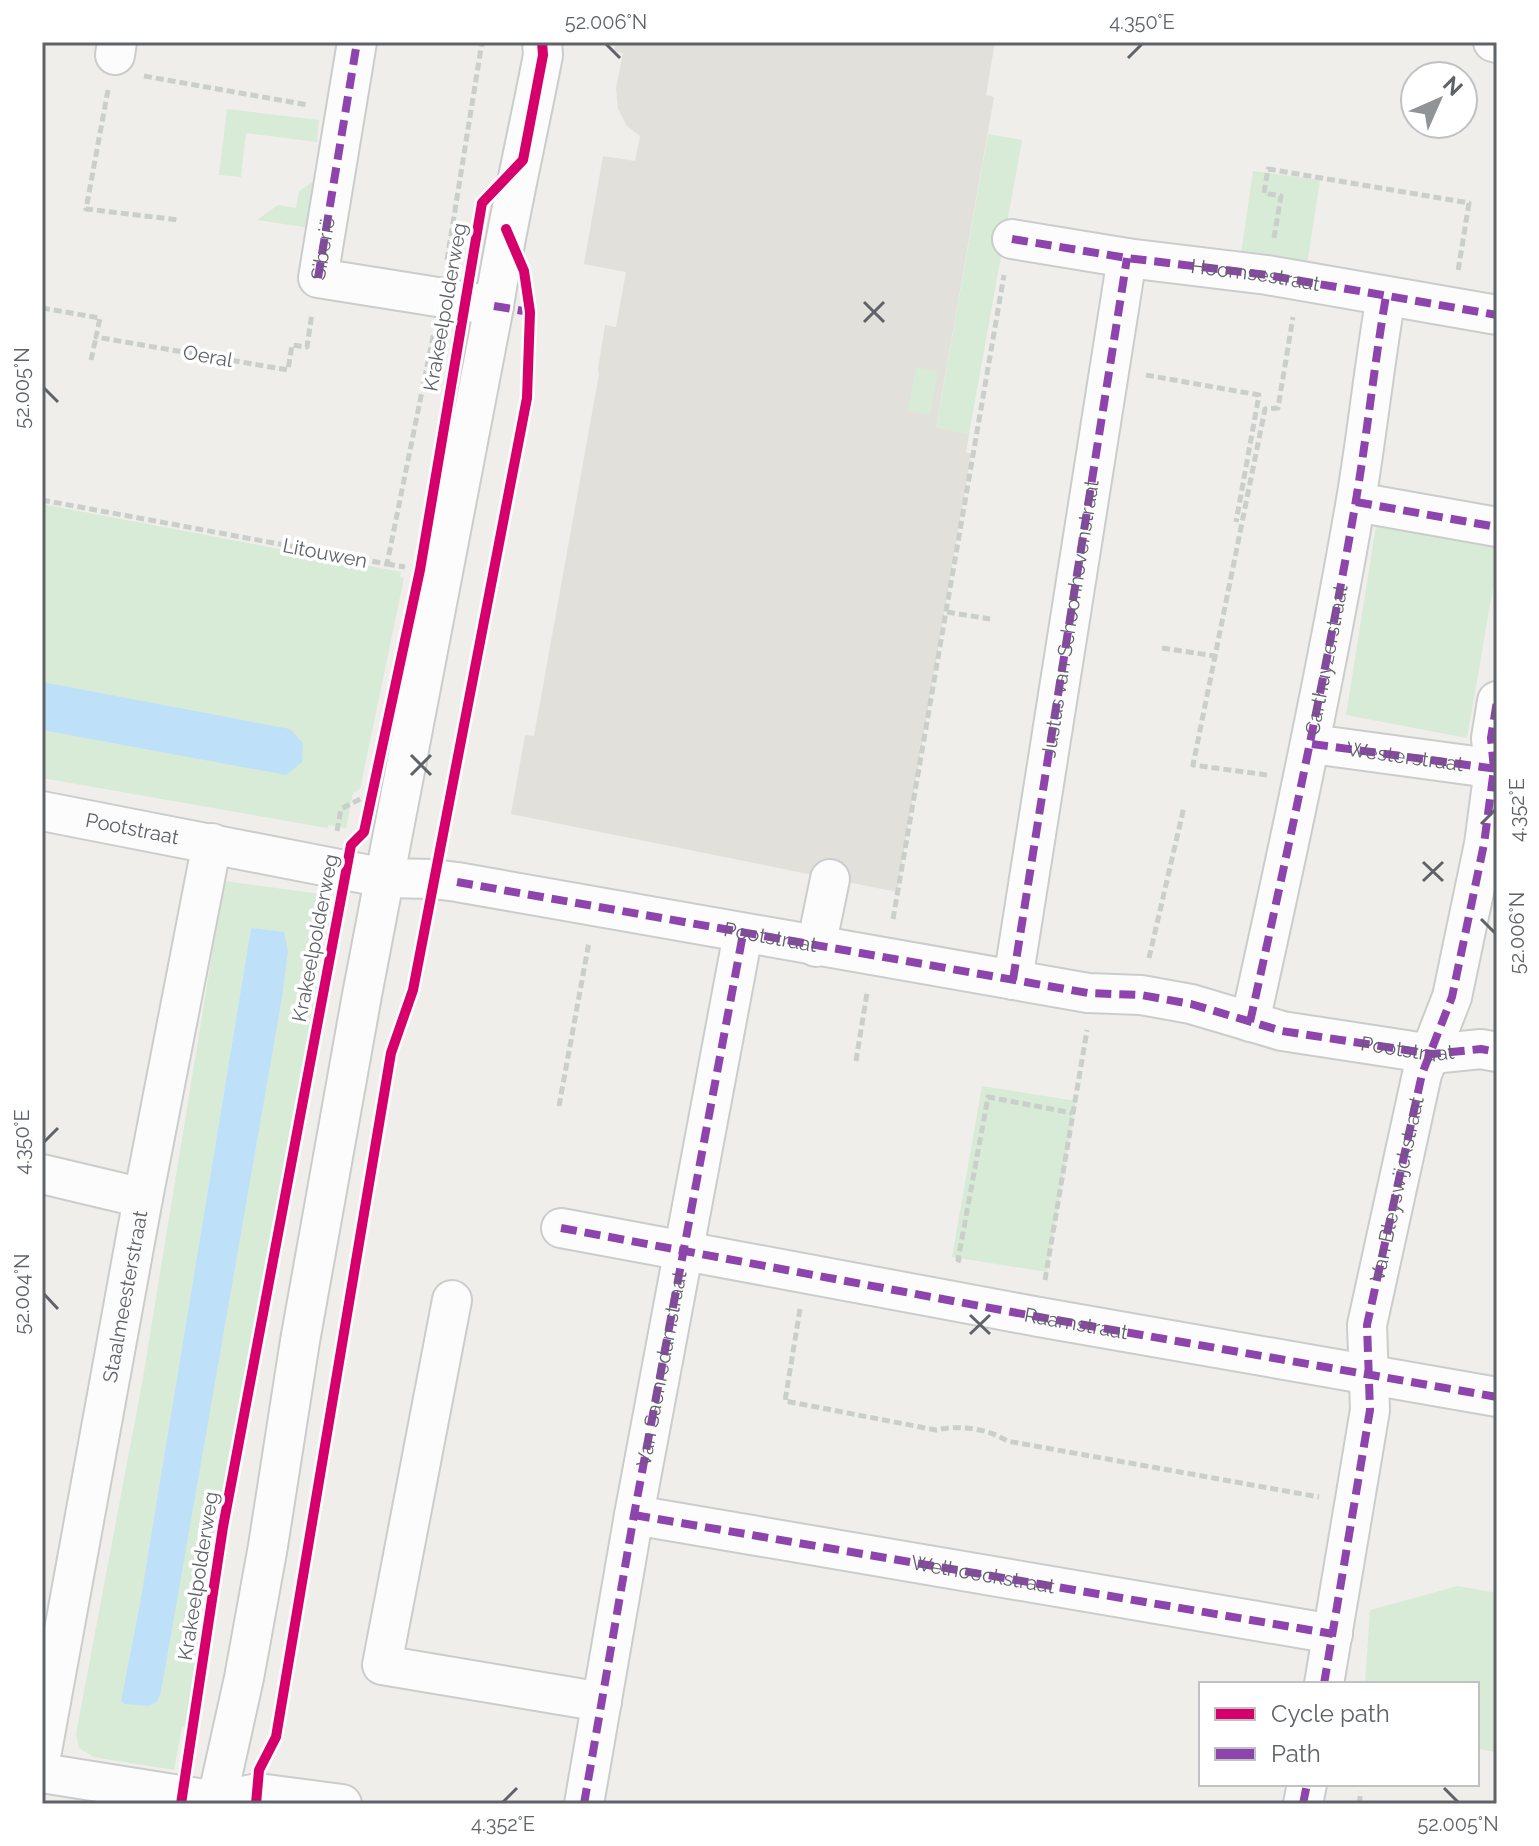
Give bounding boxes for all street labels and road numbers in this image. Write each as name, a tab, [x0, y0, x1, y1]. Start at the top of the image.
street label: Siberië	[306, 215, 340, 282]
street label: Krakeelpolderweg	[418, 221, 472, 393]
street label: Hoornsestraat	[1189, 254, 1322, 296]
street label: Oeral	[181, 340, 235, 372]
street label: Justus van Schoonhovenstraat	[1036, 478, 1104, 759]
street label: Litouwen	[281, 533, 369, 573]
street label: Carthuyzerstraat	[1300, 582, 1353, 737]
street label: Westerstraat	[1345, 737, 1466, 776]
street label: Pootstraat	[84, 808, 181, 850]
street label: Krakeelpolderweg	[287, 852, 343, 1024]
street label: Pootstraat	[722, 917, 819, 957]
street label: Pootstraat	[1359, 1031, 1456, 1067]
street label: Van Bleyswijckstraat	[1365, 1094, 1429, 1284]
street label: Staalmeesterstraat	[98, 1208, 153, 1385]
street label: Van Saenredamstraat	[631, 1269, 692, 1469]
street label: Raamstraat	[1022, 1303, 1130, 1344]
street label: Krakeelpolderweg	[173, 1490, 223, 1662]
street label: Welhoeckstraat	[909, 1550, 1057, 1599]

